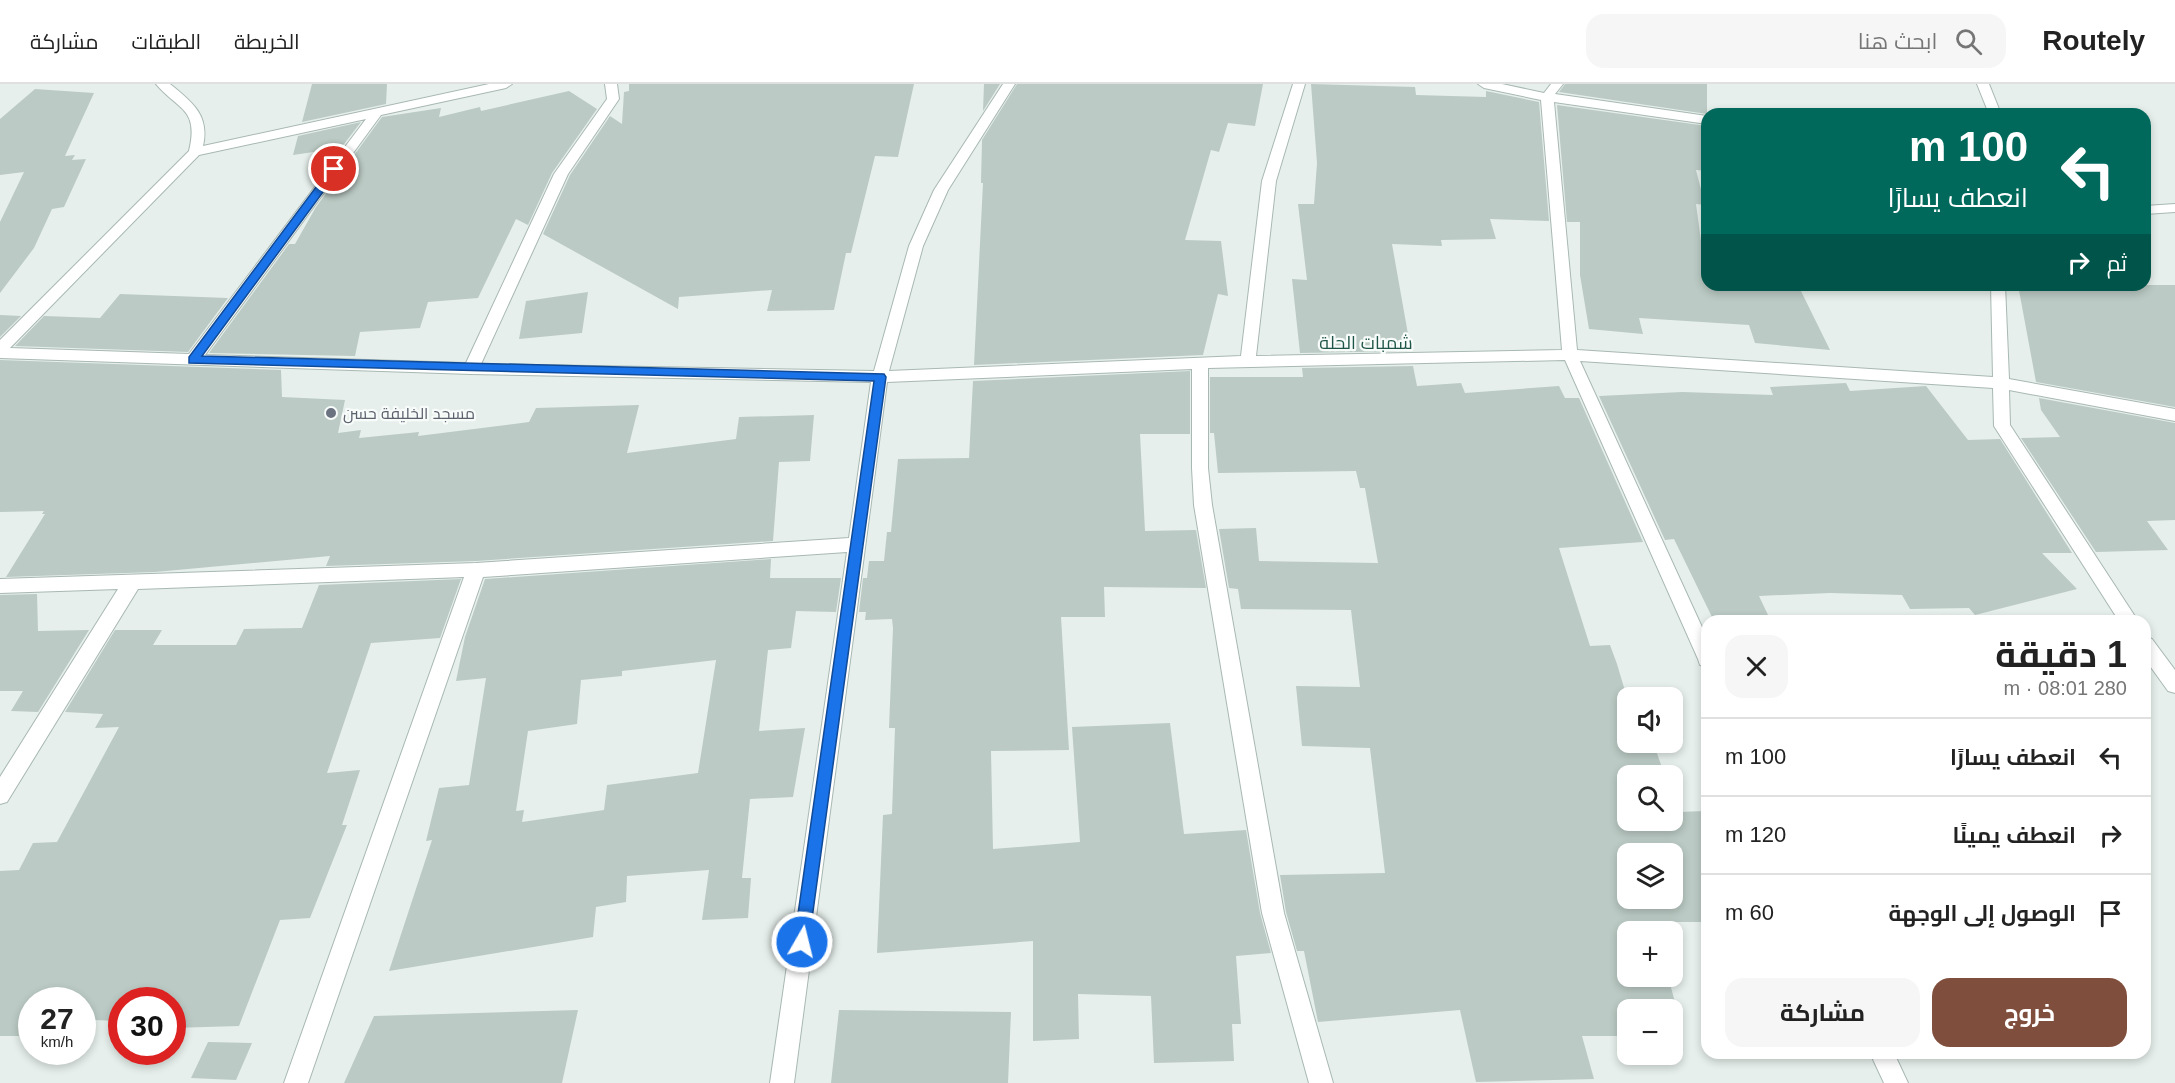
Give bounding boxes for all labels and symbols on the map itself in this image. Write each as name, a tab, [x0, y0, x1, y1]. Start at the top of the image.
pin	[308, 143, 359, 194]
district label: شمبات الحلة	[1319, 333, 1413, 353]
place label: مسجد الخليفة حسن	[343, 405, 475, 424]
marker: مسجد الخليفة حسن	[324, 406, 338, 420]
position arrow	[770, 910, 834, 974]
speed limit sign: 30	[108, 987, 186, 1065]

